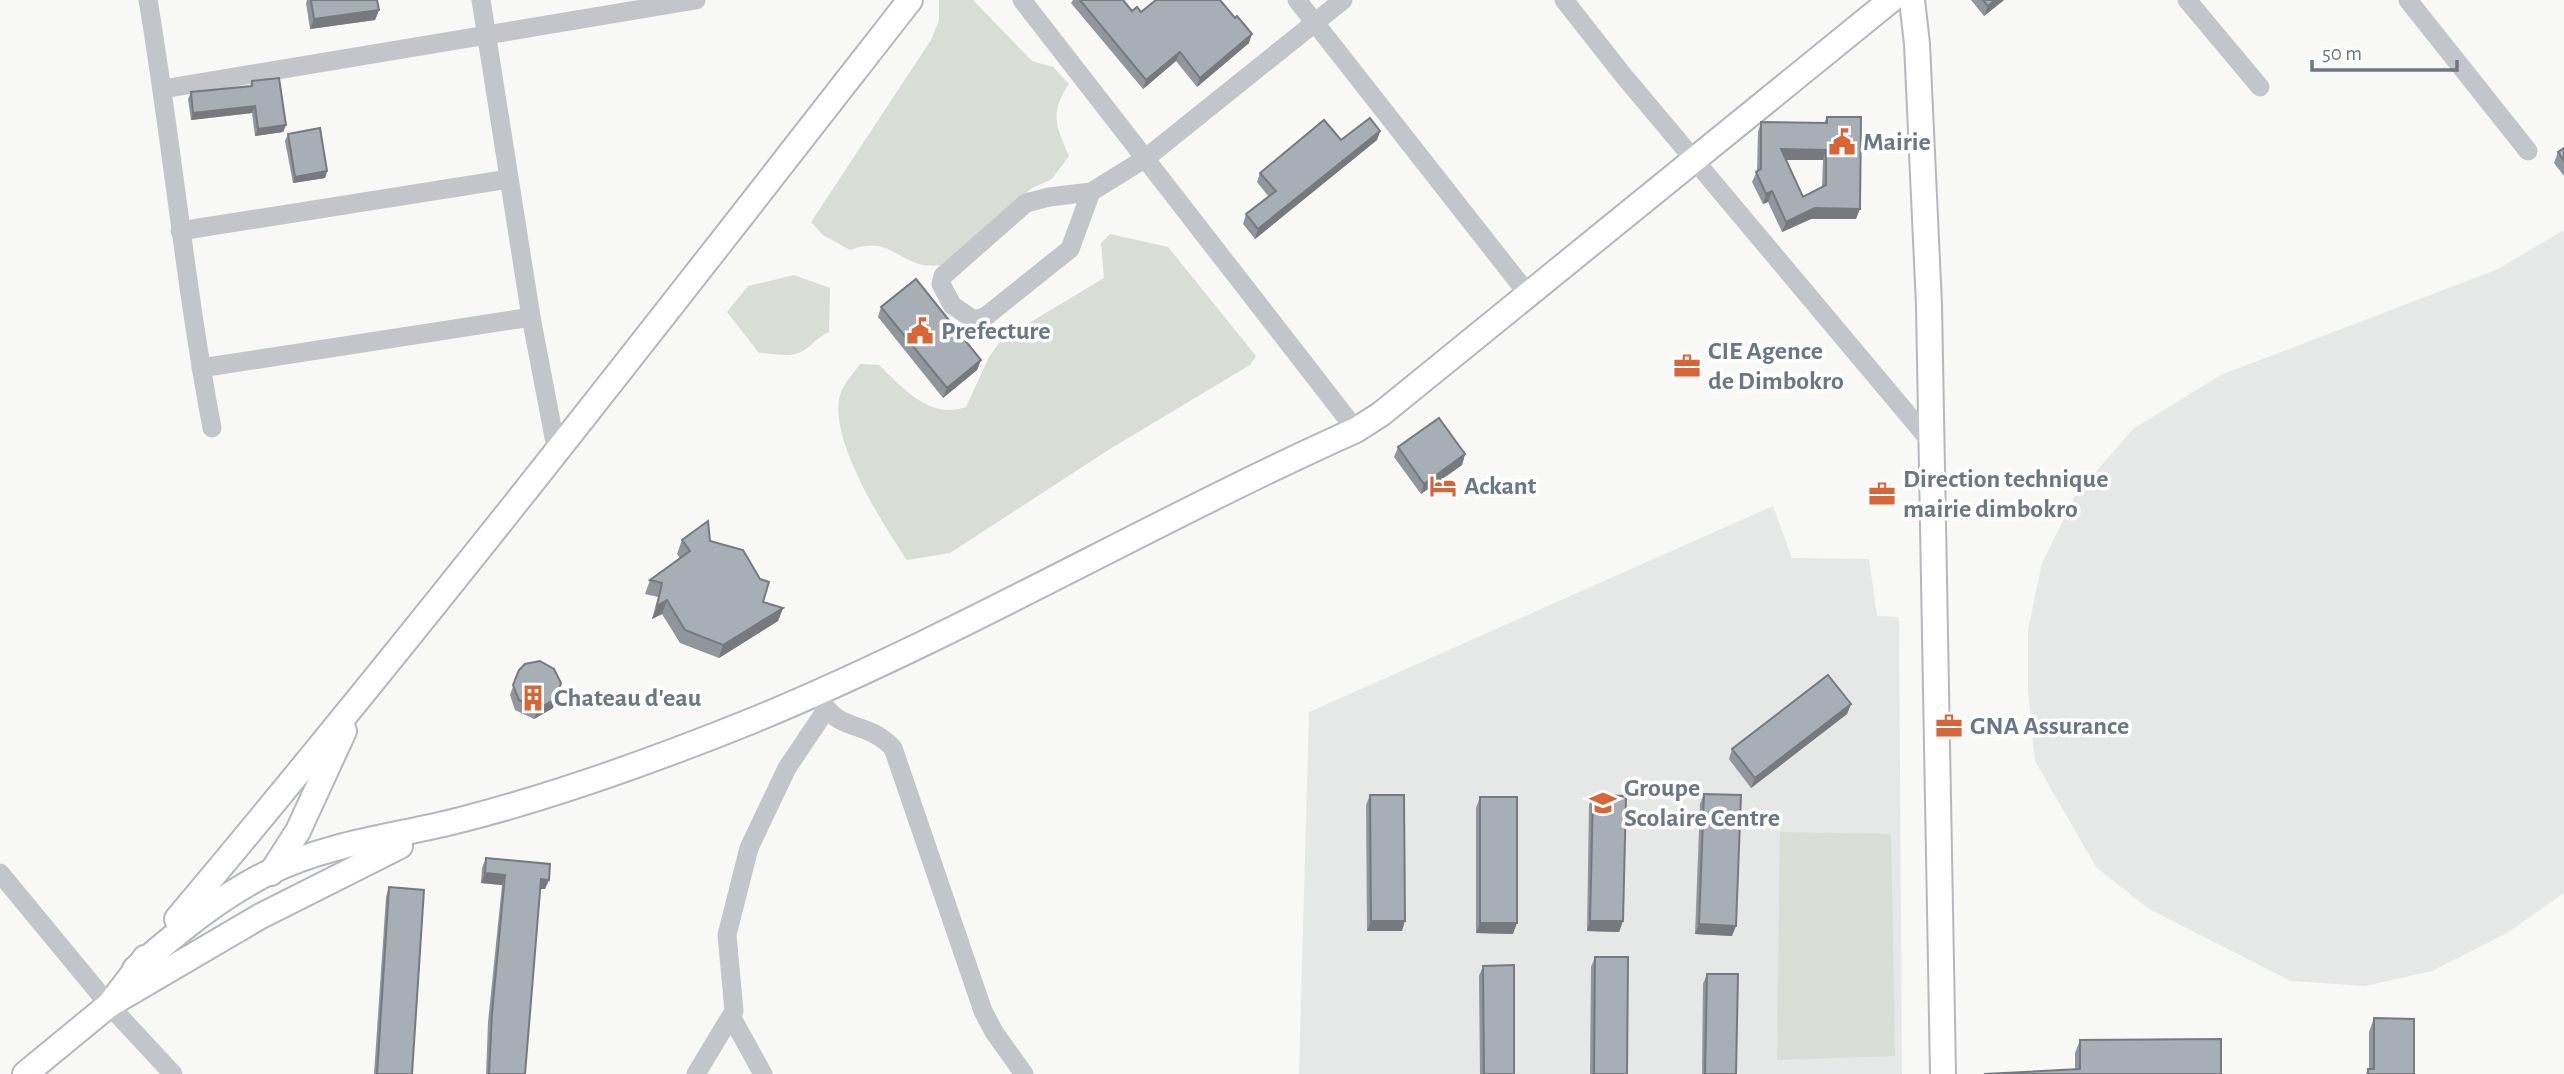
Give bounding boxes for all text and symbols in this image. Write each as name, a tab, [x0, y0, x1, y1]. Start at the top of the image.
scale bar	[2312, 28, 2457, 72]
text: 50 m	[2322, 43, 2362, 64]
public building icon: Mairie	[1827, 127, 1857, 157]
place label: Mairie	[1863, 129, 1931, 155]
public building icon: Prefecture	[905, 316, 935, 346]
place label: Prefecture	[941, 318, 1051, 344]
place label: CIE Agence de Dimbokro	[1708, 338, 1844, 394]
office icon: CIE Agence de Dimbokro	[1672, 351, 1702, 381]
place label: Direction technique mairie dimbokro	[1903, 466, 2108, 522]
hotel icon: Ackant	[1428, 471, 1458, 501]
place label: Ackant	[1464, 473, 1537, 499]
office icon: Direction technique mairie dimbokro	[1867, 479, 1897, 509]
building icon: Chateau d'eau	[518, 683, 548, 713]
place label: Chateau d'eau	[554, 685, 702, 711]
office icon: GNA Assurance	[1934, 711, 1964, 741]
place label: GNA Assurance	[1970, 713, 2129, 739]
place label: Groupe Scolaire Centre	[1624, 775, 1780, 831]
school or university icon: Groupe Scolaire Centre	[1588, 788, 1618, 818]

